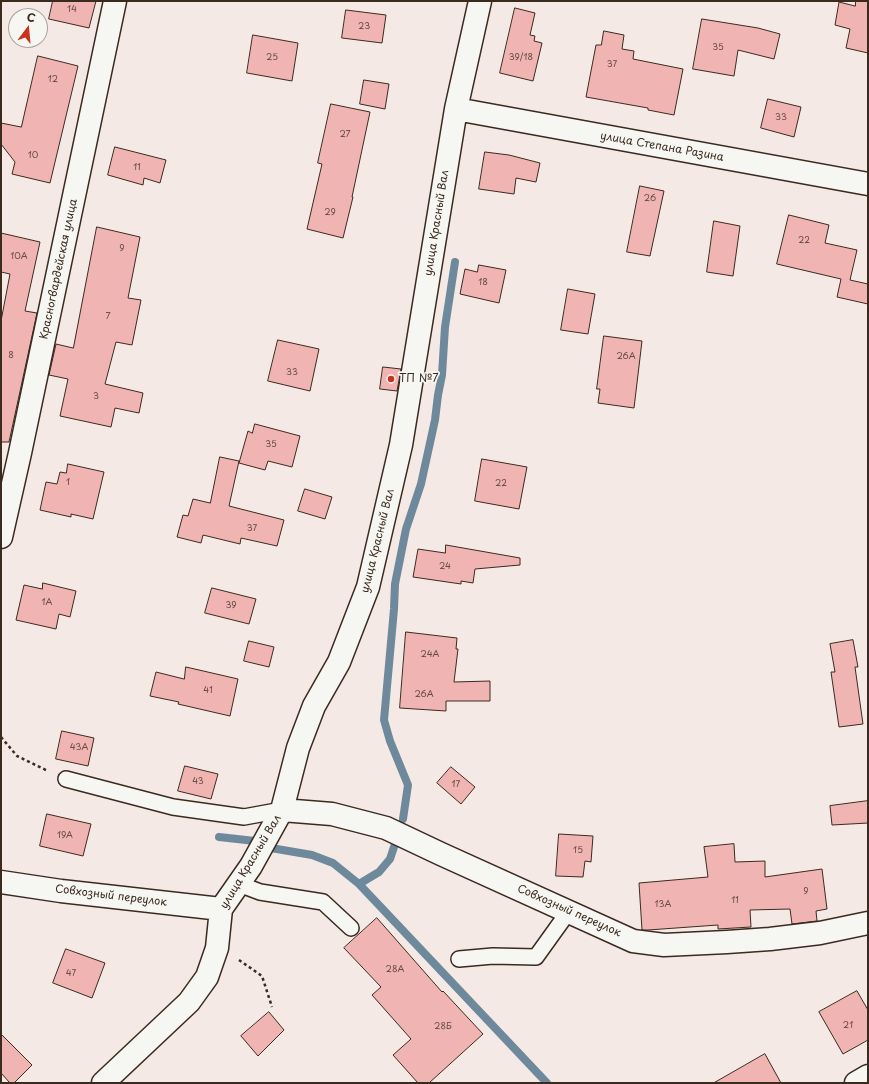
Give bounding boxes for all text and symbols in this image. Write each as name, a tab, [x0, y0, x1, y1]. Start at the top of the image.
house number: 14	[67, 5, 77, 15]
north arrow	[8, 8, 48, 48]
text: С	[25, 8, 37, 26]
house number: 23	[358, 22, 370, 32]
house number: 35	[712, 43, 724, 53]
house number: 25	[266, 53, 278, 63]
house number: 39/18	[509, 53, 533, 63]
house number: 37	[607, 60, 617, 70]
house number: 12	[48, 75, 58, 85]
house number: 33	[775, 113, 787, 123]
house number: 27	[339, 130, 351, 140]
street label: улица Степана Разина	[599, 130, 725, 164]
house number: 10	[28, 151, 38, 161]
house number: 11	[133, 163, 141, 173]
street label: улица Красный Вал	[422, 169, 452, 277]
house number: 26	[644, 194, 656, 204]
street label: Красногвардейская улица	[38, 198, 80, 340]
house number: 29	[324, 208, 336, 218]
house number: 22	[798, 236, 810, 246]
house number: 9	[119, 244, 125, 254]
house number: 10А	[10, 252, 28, 262]
house number: 18	[478, 278, 488, 288]
house number: 7	[105, 312, 111, 322]
house number: 8	[8, 351, 14, 361]
house number: 26А	[616, 352, 636, 362]
house number: 33	[286, 368, 298, 378]
place label: ТП №7	[399, 372, 439, 386]
marker: ТП №7	[386, 374, 396, 384]
house number: 3	[93, 392, 99, 402]
house number: 35	[265, 440, 277, 450]
house number: 1	[66, 478, 70, 488]
house number: 22	[495, 479, 507, 489]
street label: улица Красный Вал	[359, 488, 397, 594]
house number: 37	[247, 524, 257, 534]
house number: 24	[439, 562, 451, 572]
house number: 1А	[42, 598, 52, 608]
house number: 39	[225, 601, 237, 611]
house number: 24А	[421, 650, 439, 660]
house number: 41	[203, 686, 213, 696]
house number: 26А	[414, 690, 434, 700]
house number: 43А	[70, 743, 88, 753]
house number: 43	[192, 777, 204, 787]
house number: 17	[452, 780, 460, 790]
street label: улица Красный Вал	[218, 813, 284, 911]
house number: 19А	[57, 831, 73, 841]
house number: 15	[573, 846, 583, 856]
street label: Совхозный переулок	[515, 882, 623, 940]
street label: Совхозный переулок	[54, 883, 168, 909]
house number: 9	[803, 887, 809, 897]
house number: 11	[731, 896, 739, 906]
house number: 13А	[655, 900, 671, 910]
house number: 28А	[386, 965, 404, 975]
house number: 47	[66, 969, 76, 979]
house number: 21	[843, 1021, 853, 1031]
house number: 28Б	[434, 1022, 452, 1032]

